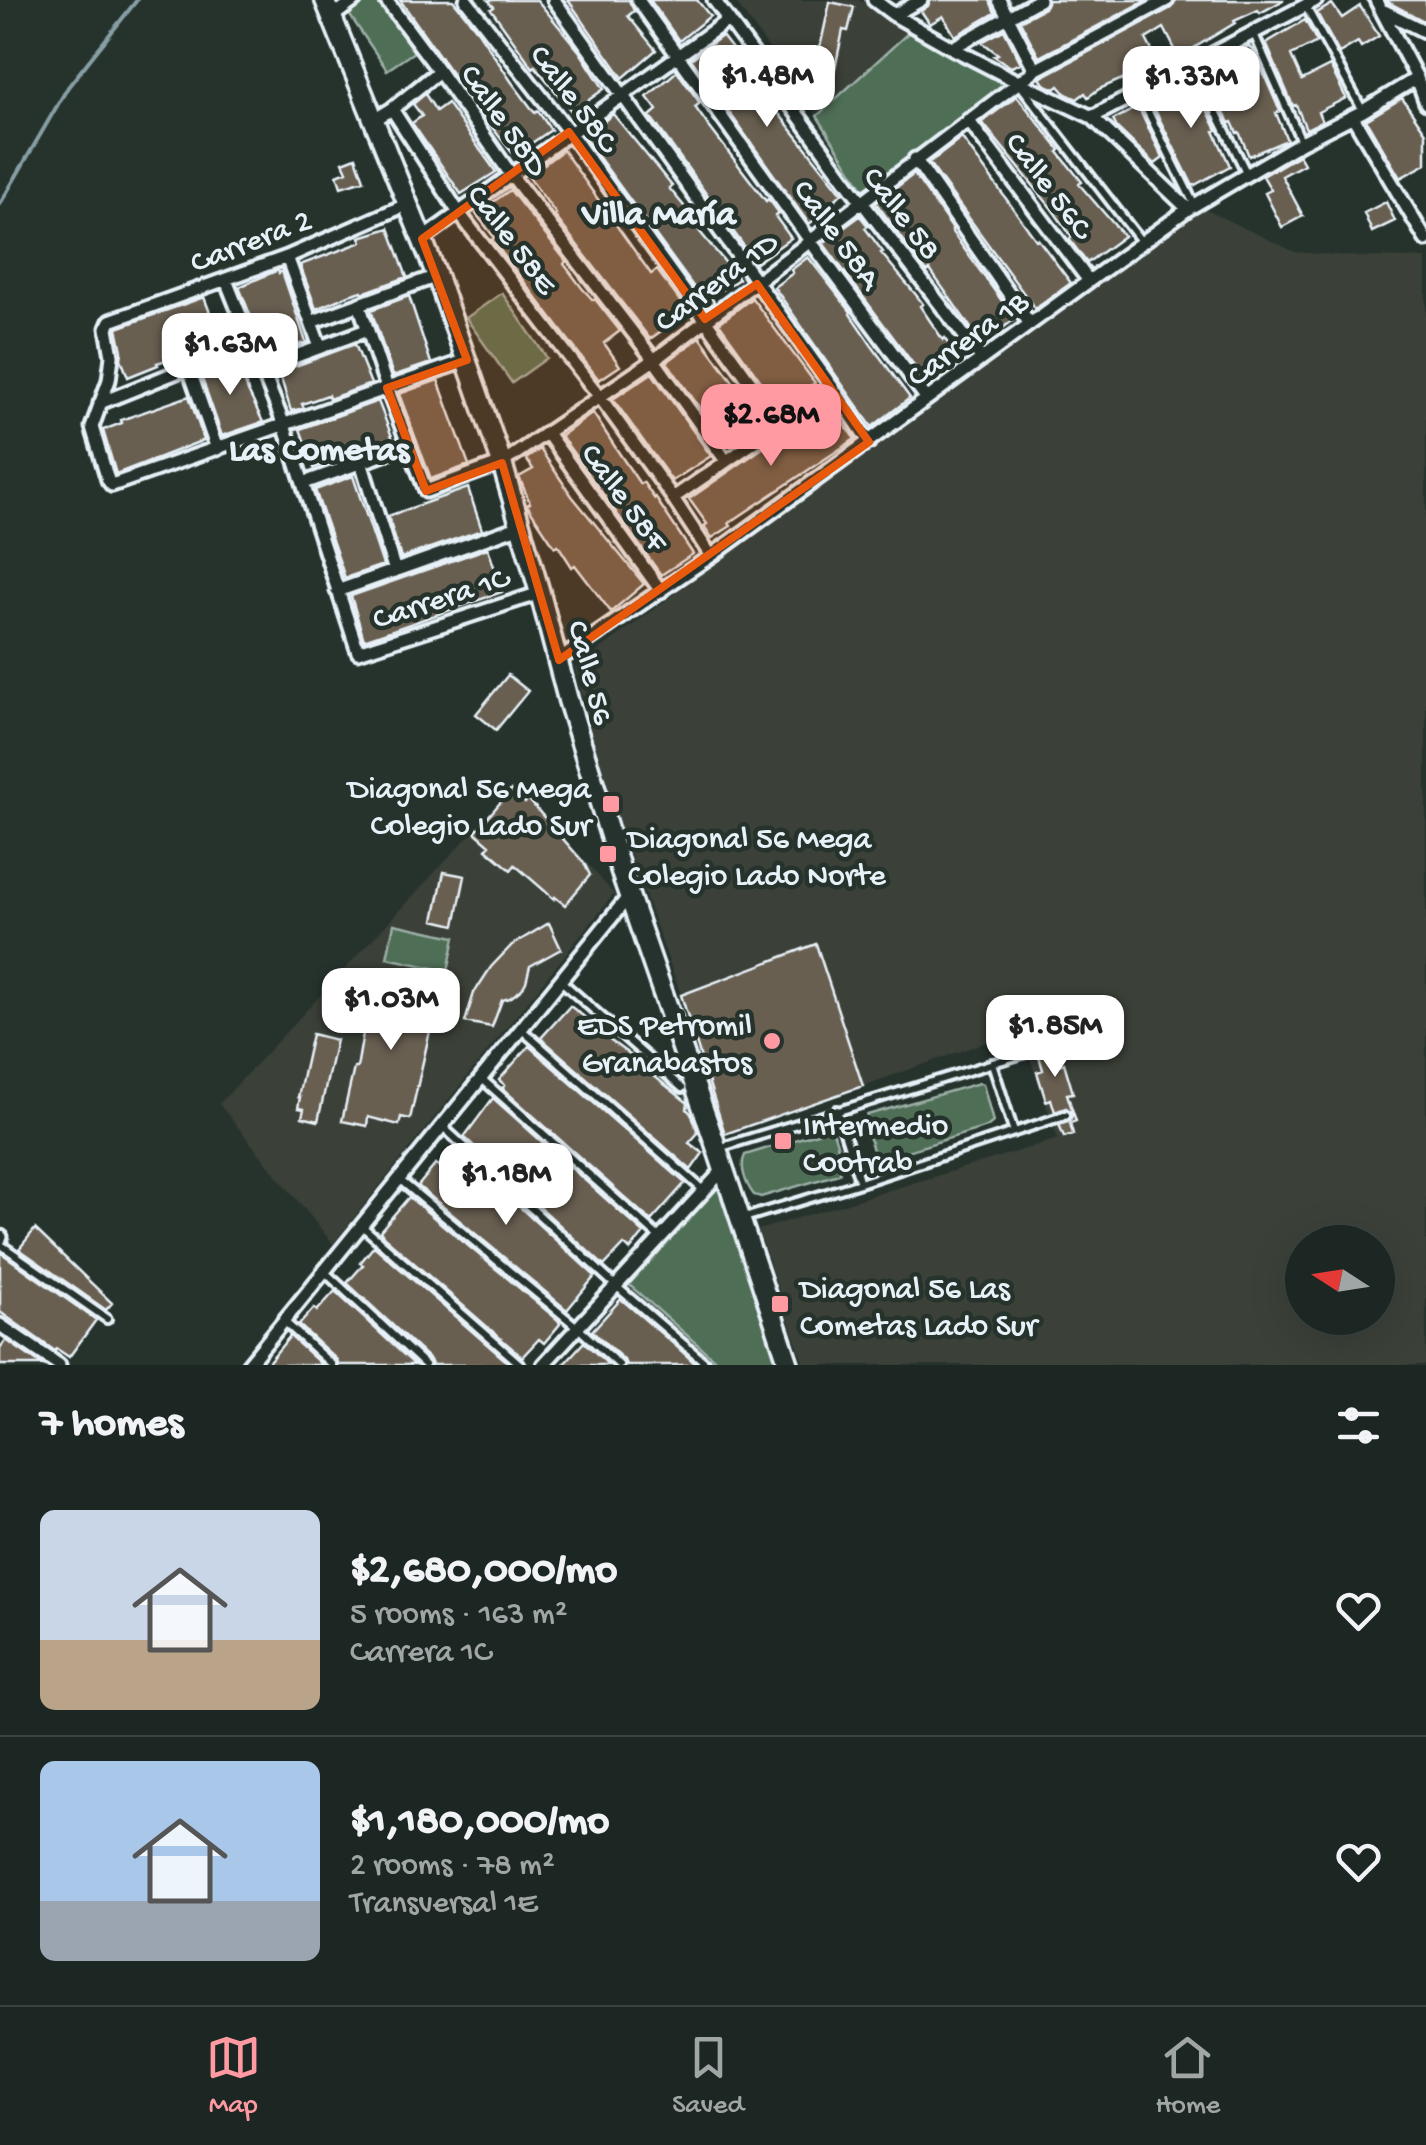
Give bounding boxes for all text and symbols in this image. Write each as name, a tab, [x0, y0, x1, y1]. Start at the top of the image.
street label: Calle 58C	[519, 39, 626, 163]
pin: $1.48M	[686, 45, 848, 130]
pin: $1.33M	[1110, 46, 1272, 131]
street label: Calle 58D	[449, 58, 554, 186]
text: $1.48M	[721, 58, 813, 96]
text: $1.33M	[1145, 59, 1237, 97]
street label: Calle 56C	[995, 126, 1101, 250]
street label: Calle 58	[852, 161, 948, 269]
street label: Calle 58A	[782, 174, 889, 300]
street label: Calle 58E	[456, 179, 564, 304]
district label: Villa María	[580, 196, 737, 237]
street label: Carrera 2	[186, 203, 318, 284]
street label: Carrera 1D	[649, 225, 787, 343]
street label: Carrera 1B	[901, 284, 1037, 398]
pin: $1.63M	[149, 313, 311, 398]
text: $1.63M	[184, 326, 276, 364]
pin: $2.68M	[690, 384, 852, 469]
text: $2.68M	[723, 397, 819, 435]
district label: Las Cometas	[229, 432, 411, 473]
street label: Calle 58F	[570, 438, 675, 562]
street label: Carrera 1C	[369, 560, 517, 641]
street label: Calle 56	[556, 617, 620, 730]
place label: Diagonal 56 Mega Colegio Lado Sur	[346, 772, 594, 847]
marker: Diagonal 56 Mega Colegio Lado Sur	[600, 793, 622, 815]
place label: Diagonal 56 Mega Colegio Lado Norte	[626, 822, 886, 897]
marker: Diagonal 56 Mega Colegio Lado Norte	[597, 843, 619, 865]
pin: $1.03M	[310, 968, 472, 1053]
text: $1.03M	[344, 981, 438, 1019]
pin: $1.85M	[974, 995, 1136, 1080]
text: $1.85M	[1008, 1008, 1102, 1046]
place label: EDS Petromil Granabastos	[577, 1009, 753, 1084]
marker: EDS Petromil Granabastos	[761, 1030, 783, 1052]
place label: Intermedio Cootrab	[803, 1109, 948, 1184]
marker: Intermedio Cootrab	[772, 1130, 794, 1152]
pin: $1.18M	[425, 1143, 587, 1228]
text: $1.18M	[461, 1156, 551, 1194]
north arrow	[1285, 1225, 1395, 1335]
map controls	[1285, 1225, 1395, 1335]
place label: Diagonal 56 Las Cometas Lado Sur	[798, 1272, 1040, 1347]
marker: Diagonal 56 Las Cometas Lado Sur	[769, 1293, 791, 1315]
icon: filters	[1331, 1398, 1386, 1453]
text: 7 homes	[40, 1401, 183, 1450]
text: $2,680,000/mo	[350, 1548, 617, 1597]
icon: home	[120, 1550, 240, 1670]
icon: heart	[1331, 1583, 1386, 1638]
text: 5 rooms · 163 m²	[350, 1597, 567, 1635]
text: Carrera 1C	[350, 1635, 491, 1673]
text: $1,180,000/mo	[350, 1799, 609, 1848]
icon: home	[120, 1801, 240, 1921]
icon: heart	[1331, 1834, 1386, 1889]
text: 2 rooms · 78 m²	[350, 1848, 555, 1886]
text: Transversal 1E	[350, 1886, 537, 1924]
tab: Map	[206, 2030, 261, 2123]
tab: Saved	[672, 2030, 744, 2123]
tab: Home	[1155, 2030, 1220, 2123]

